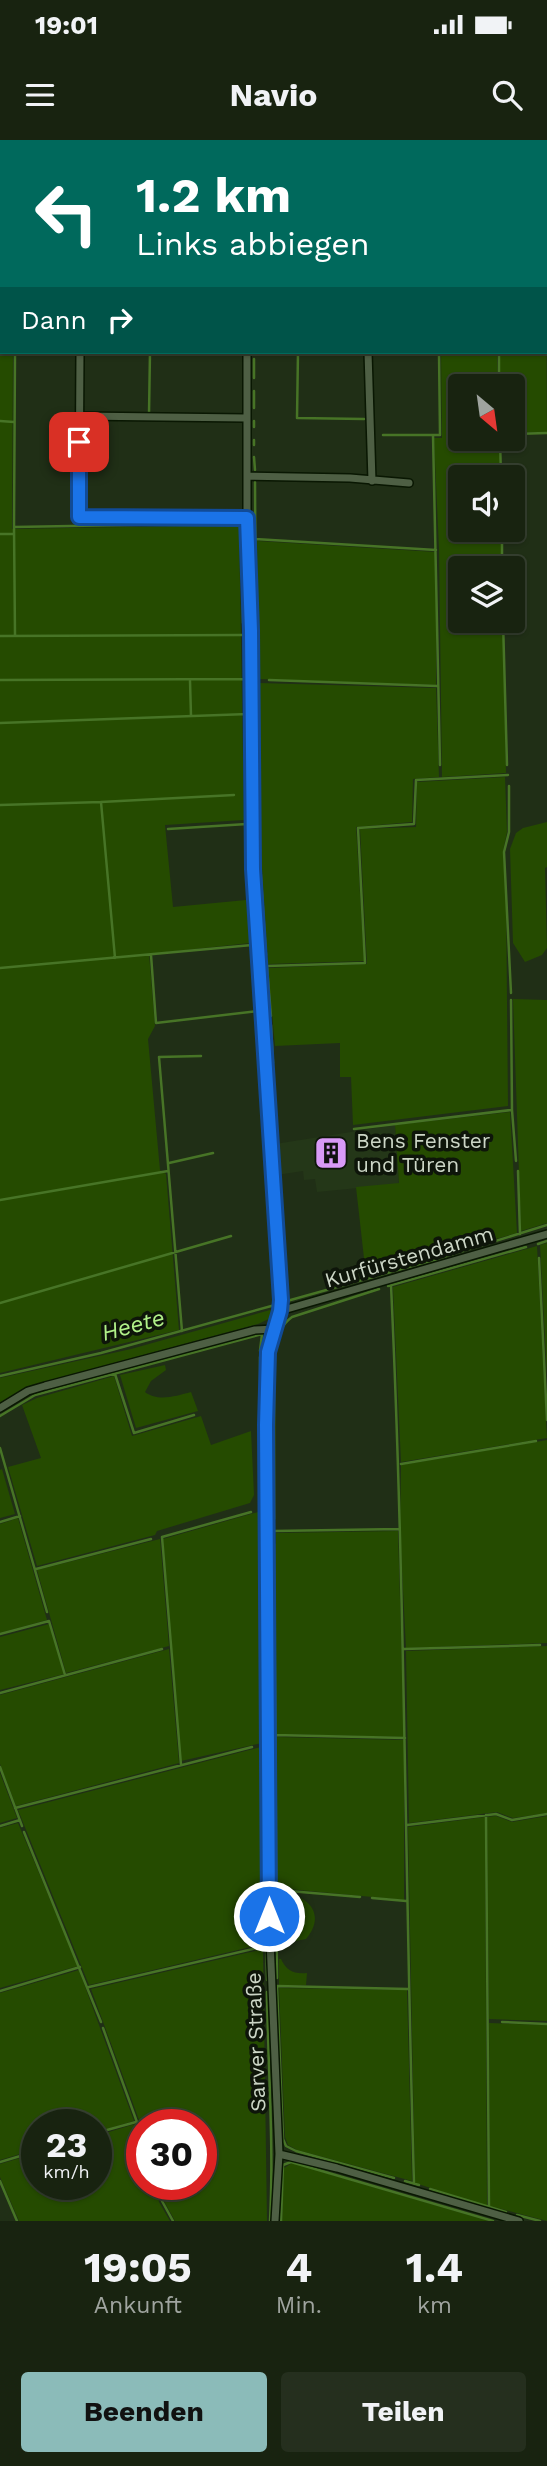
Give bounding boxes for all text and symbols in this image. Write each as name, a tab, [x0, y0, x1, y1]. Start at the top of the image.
text: 19:01	[35, 10, 98, 40]
icon: menu	[21, 76, 59, 114]
text: Navio	[230, 76, 317, 114]
icon: search	[488, 76, 526, 114]
text: 1.2 km	[136, 166, 291, 224]
icon: left	[21, 168, 112, 259]
text: Links abbiegen	[136, 225, 370, 263]
icon: right	[101, 301, 139, 339]
text: Dann	[21, 305, 87, 335]
north arrow	[448, 374, 525, 452]
map controls	[448, 374, 525, 633]
pin	[49, 412, 109, 472]
icon: arrive	[60, 423, 98, 461]
button: sound	[448, 465, 525, 542]
button: layers	[448, 556, 525, 633]
place label: Bens Fenster und Türen	[356, 1128, 491, 1177]
building icon: Bens Fenster und Türen	[312, 1134, 350, 1172]
street label: Kurfürstendamm	[322, 1220, 496, 1293]
water label: Heete	[99, 1304, 168, 1347]
position arrow	[232, 1879, 306, 1953]
street label: Sarver Straße	[241, 1972, 270, 2112]
speed limit sign: 30	[126, 2109, 217, 2200]
text: 23	[46, 2124, 87, 2166]
text: km/h	[43, 2161, 90, 2182]
text: 19:05	[84, 2243, 192, 2292]
text: 4	[285, 2243, 312, 2292]
text: 1.4	[406, 2243, 463, 2292]
text: Ankunft	[94, 2292, 182, 2319]
text: Min.	[276, 2292, 322, 2319]
text: km	[417, 2292, 452, 2319]
button: Beenden	[21, 2372, 267, 2452]
button: Teilen	[281, 2372, 526, 2452]

